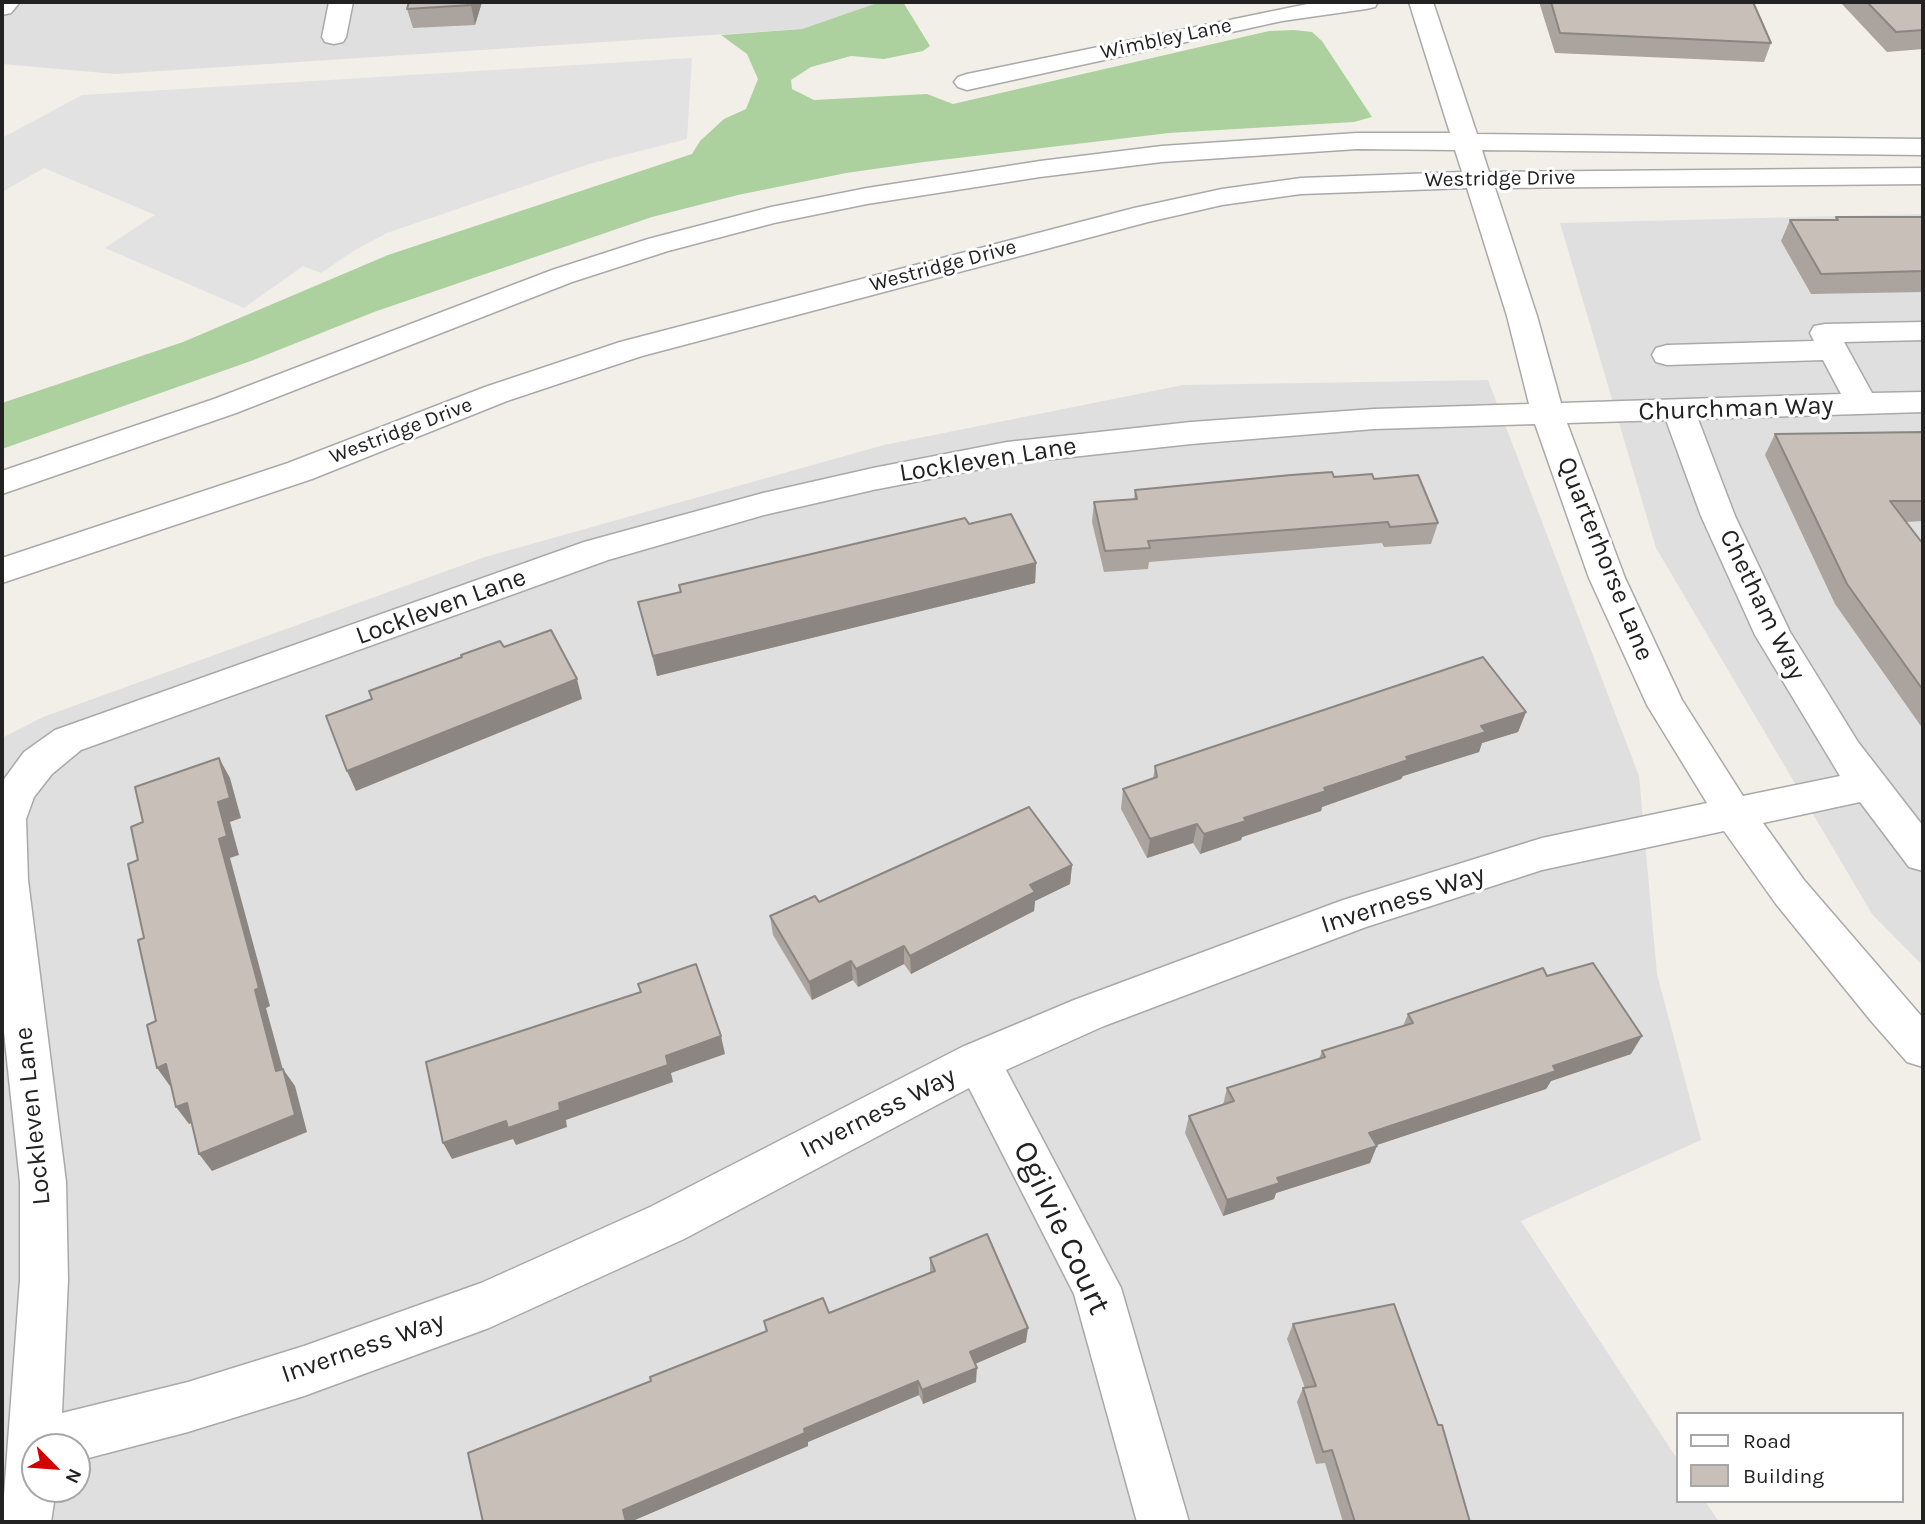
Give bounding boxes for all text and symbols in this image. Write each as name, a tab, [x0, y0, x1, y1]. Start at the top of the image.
street label: Wimbley Lane	[1098, 13, 1234, 65]
street label: Westridge Drive	[1424, 165, 1576, 193]
street label: Westridge Drive	[867, 234, 1019, 298]
street label: Churchman Way	[1638, 390, 1834, 428]
street label: Westridge Drive	[326, 392, 476, 470]
street label: Lockleven Lane	[897, 431, 1079, 489]
street label: Quarterhorse Lane	[1550, 453, 1660, 665]
street label: Chetham Way	[1712, 524, 1812, 686]
street label: Lockleven Lane	[352, 562, 530, 652]
street label: Inverness Way	[1317, 859, 1489, 941]
street label: Lockleven Lane	[8, 1025, 58, 1207]
street label: Inverness Way	[795, 1060, 961, 1166]
street label: Ogilvie Court	[1004, 1135, 1118, 1321]
street label: Inverness Way	[277, 1306, 449, 1390]
legend	[1676, 1412, 1904, 1503]
text: Road	[1743, 1429, 1791, 1453]
north arrow	[21, 1433, 91, 1503]
text: Building	[1743, 1464, 1824, 1488]
text: N	[60, 1465, 86, 1487]

